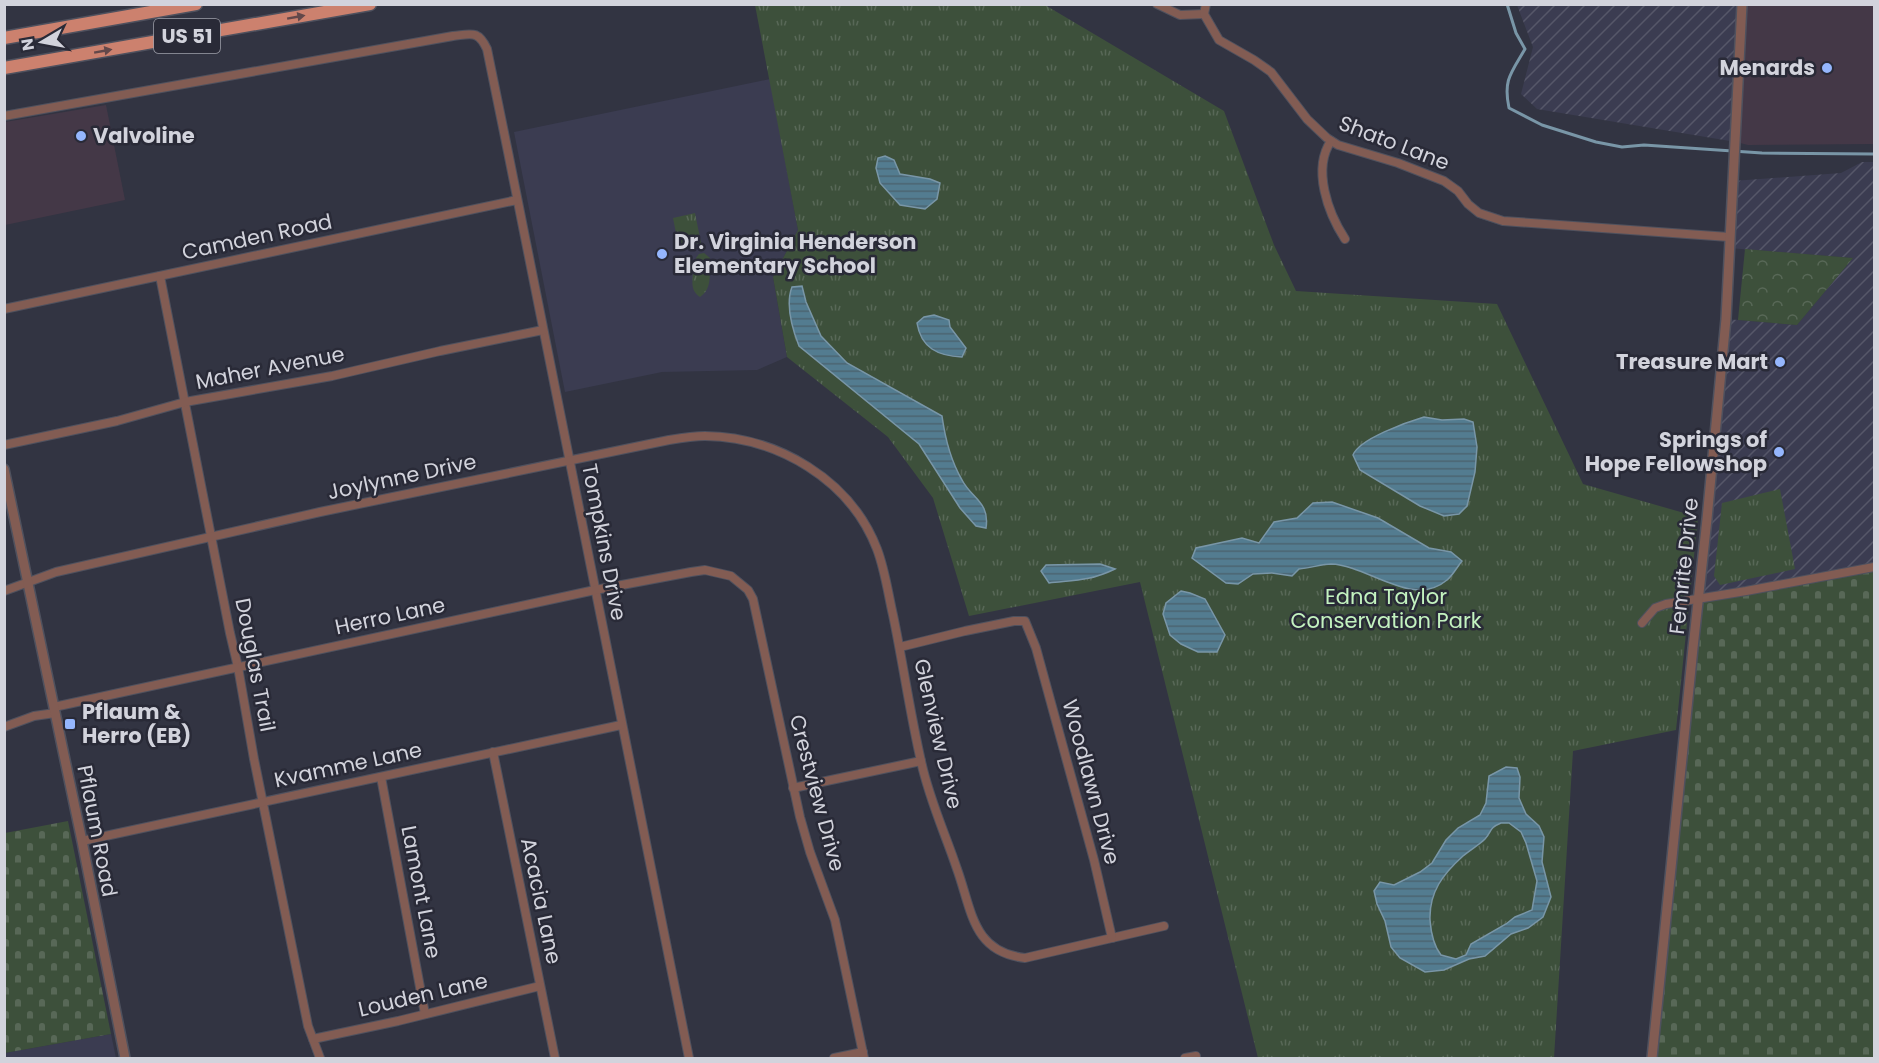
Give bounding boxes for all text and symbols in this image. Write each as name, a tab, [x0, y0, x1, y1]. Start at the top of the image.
north arrow	[12, 12, 72, 72]
one-way arrow	[286, 13, 305, 22]
road number: US 51	[154, 19, 220, 53]
text: N	[15, 37, 40, 52]
one-way arrow	[94, 46, 113, 55]
place label: Menards	[1719, 53, 1815, 82]
marker: Menards	[1820, 61, 1834, 75]
street label: Shato Lane	[1335, 108, 1454, 177]
place label: Valvoline	[93, 121, 195, 150]
marker: Valvoline	[74, 129, 88, 143]
street label: Camden Road	[179, 206, 335, 267]
place label: Dr. Virginia Henderson Elementary School	[674, 227, 917, 280]
marker: Dr. Virginia Henderson Elementary School	[655, 247, 669, 261]
street label: Maher Avenue	[193, 339, 347, 396]
place label: Treasure Mart	[1616, 347, 1768, 376]
marker: Treasure Mart	[1773, 355, 1787, 369]
place label: Springs of Hope Fellowshop	[1585, 425, 1767, 478]
marker: Springs of Hope Fellowshop	[1772, 445, 1786, 459]
street label: Joylynne Drive	[325, 447, 479, 506]
street label: Tompkins Drive	[575, 461, 634, 623]
street label: Femrite Drive	[1662, 496, 1705, 636]
park label: Edna Taylor Conservation Park	[1290, 582, 1482, 635]
street label: Herro Lane	[332, 590, 448, 641]
street label: Douglas Trail	[228, 596, 283, 734]
street label: Glenview Drive	[907, 656, 970, 812]
street label: Woodlawn Drive	[1055, 696, 1127, 868]
place label: Pflaum & Herro (EB)	[82, 697, 191, 750]
street label: Crestview Drive	[783, 711, 852, 874]
marker: Pflaum & Herro (EB)	[63, 717, 77, 731]
street label: Kvamme Lane	[271, 735, 424, 794]
street label: Pflaum Road	[70, 763, 124, 899]
street label: Lamont Lane	[394, 823, 449, 961]
street label: Acacia Lane	[514, 835, 569, 967]
street label: Louden Lane	[355, 966, 490, 1023]

